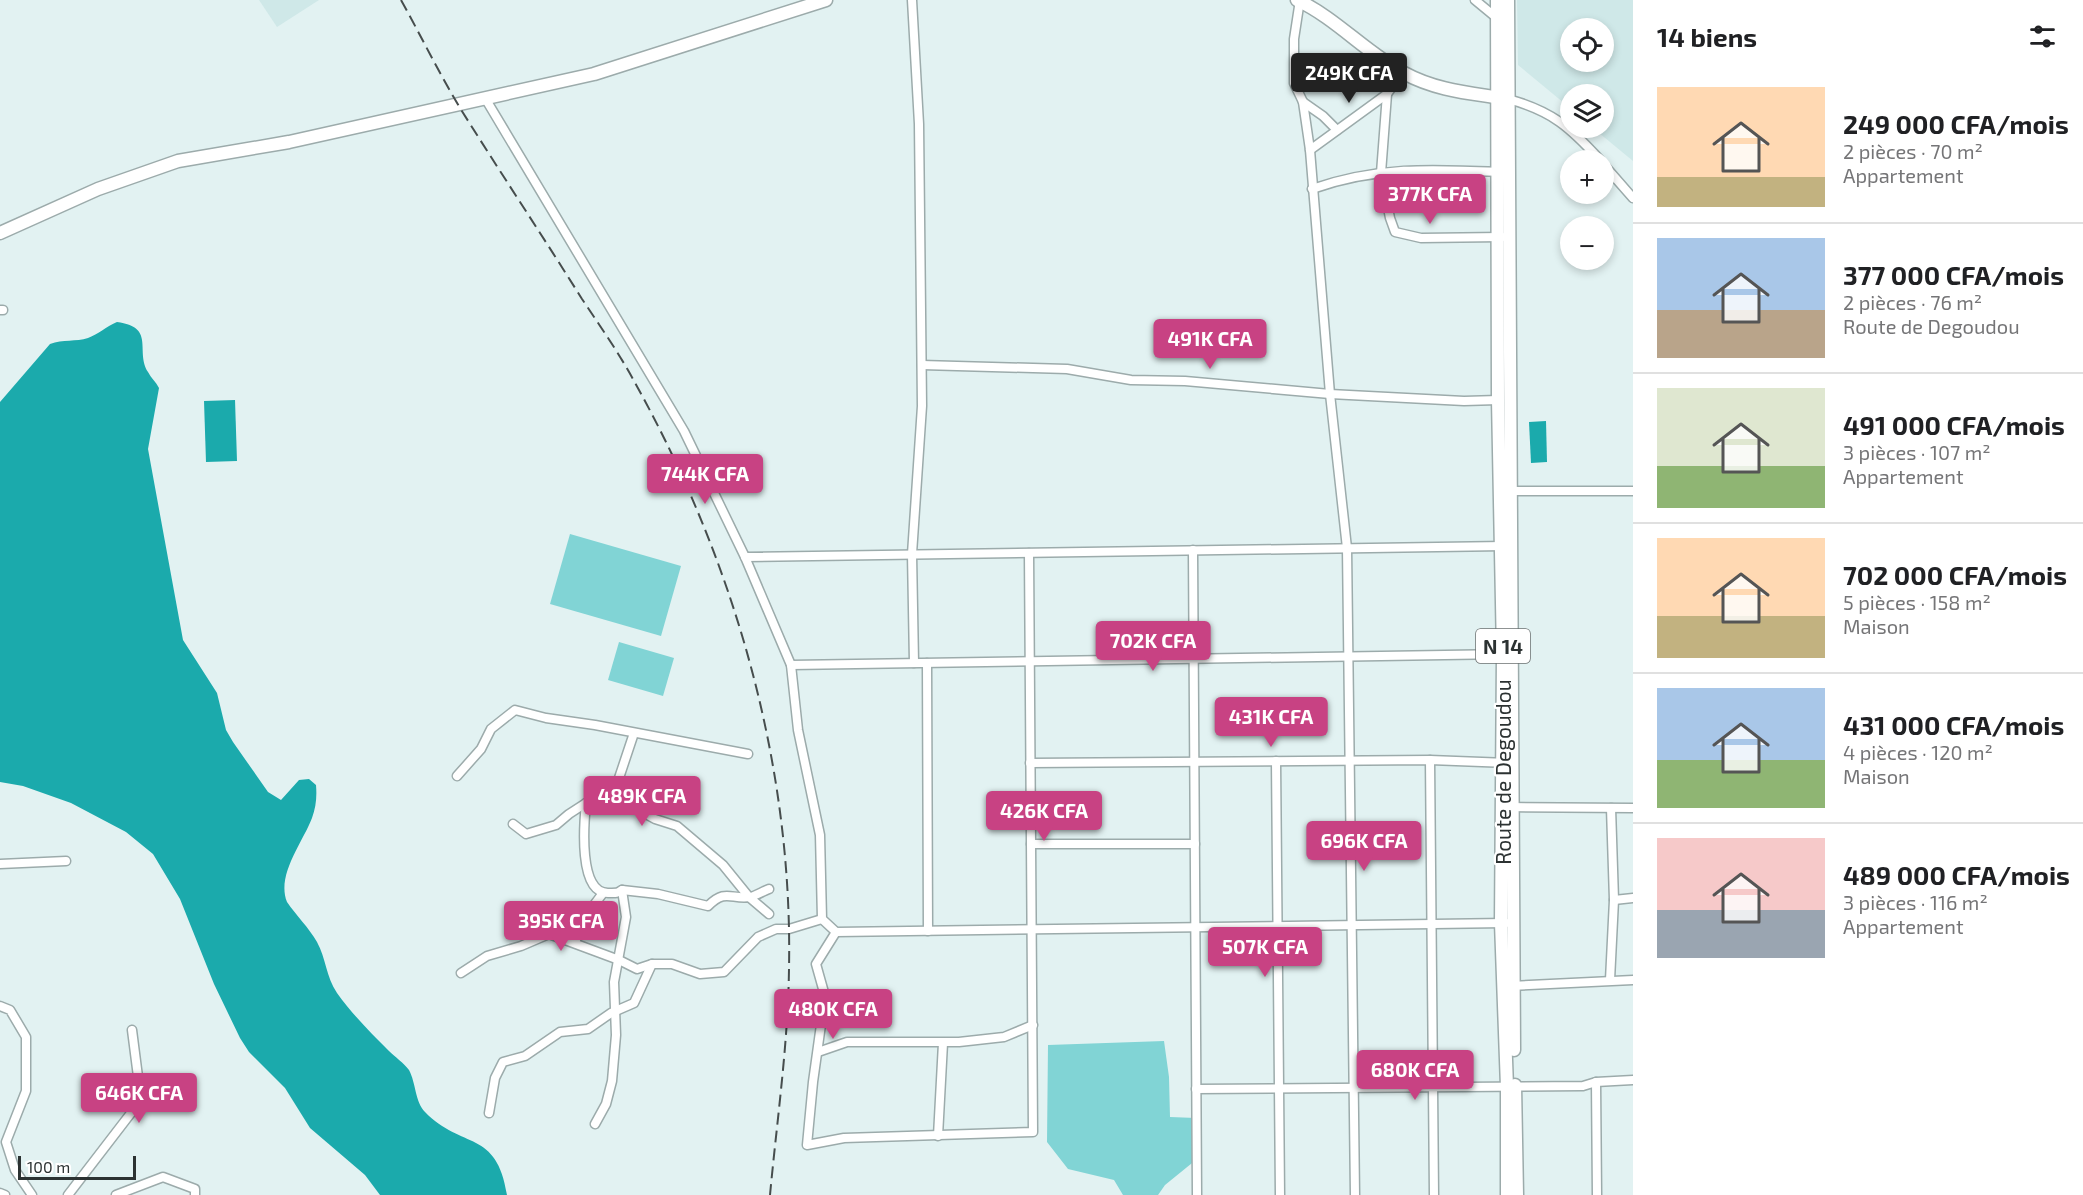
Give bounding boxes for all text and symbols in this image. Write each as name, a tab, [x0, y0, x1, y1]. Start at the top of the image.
map controls	[1560, 18, 1614, 270]
button: locate	[1560, 18, 1614, 72]
icon: filters	[2026, 20, 2059, 53]
text: 14 biens	[1657, 21, 1757, 52]
pin: 249K CFA	[1287, 53, 1411, 104]
text: 249K CFA	[1305, 60, 1393, 84]
button: layers	[1560, 84, 1614, 138]
text: 249 000 CFA/mois	[1843, 108, 2069, 139]
icon: home	[1705, 111, 1777, 183]
text: 2 pièces · 70 m²	[1843, 139, 1983, 163]
button: +	[1560, 150, 1614, 204]
text: Appartement	[1843, 163, 1964, 187]
pin: 377K CFA	[1368, 174, 1492, 225]
text: 377K CFA	[1388, 181, 1472, 205]
button: −	[1560, 216, 1614, 270]
text: 377 000 CFA/mois	[1843, 259, 2064, 290]
icon: home	[1705, 262, 1777, 334]
text: 2 pièces · 76 m²	[1843, 290, 1982, 314]
text: Route de Degoudou	[1843, 314, 2020, 338]
pin: 491K CFA	[1148, 319, 1272, 370]
text: 491K CFA	[1167, 326, 1253, 350]
text: 491 000 CFA/mois	[1843, 409, 2065, 440]
icon: home	[1705, 412, 1777, 484]
text: 3 pièces · 107 m²	[1843, 440, 1991, 464]
pin: 744K CFA	[643, 454, 767, 505]
text: 744K CFA	[661, 461, 749, 485]
text: Appartement	[1843, 464, 1964, 488]
text: 702 000 CFA/mois	[1843, 559, 2067, 590]
icon: home	[1705, 562, 1777, 634]
text: 5 pièces · 158 m²	[1843, 590, 1991, 614]
text: Maison	[1843, 614, 1910, 638]
pin: 702K CFA	[1091, 621, 1215, 672]
text: 702K CFA	[1110, 628, 1196, 652]
road number: N 14	[1476, 629, 1530, 663]
street label: Route de Degoudou	[1490, 679, 1515, 865]
pin: 431K CFA	[1209, 697, 1333, 748]
text: 431K CFA	[1229, 704, 1313, 728]
text: 431 000 CFA/mois	[1843, 709, 2064, 740]
icon: home	[1705, 712, 1777, 784]
text: 4 pièces · 120 m²	[1843, 740, 1993, 764]
text: Maison	[1843, 764, 1910, 788]
pin: 489K CFA	[580, 776, 704, 827]
text: 489K CFA	[598, 783, 686, 807]
pin: 426K CFA	[982, 791, 1106, 842]
text: 426K CFA	[1000, 798, 1088, 822]
pin: 696K CFA	[1302, 821, 1426, 872]
text: 696K CFA	[1320, 828, 1408, 852]
text: 489 000 CFA/mois	[1843, 859, 2070, 890]
icon: home	[1705, 862, 1777, 934]
text: 3 pièces · 116 m²	[1843, 890, 1988, 914]
pin: 395K CFA	[499, 901, 623, 952]
text: 395K CFA	[518, 908, 604, 932]
text: Appartement	[1843, 914, 1964, 938]
pin: 507K CFA	[1203, 927, 1327, 978]
text: 507K CFA	[1222, 934, 1308, 958]
pin: 480K CFA	[771, 989, 895, 1040]
text: 480K CFA	[788, 996, 878, 1020]
pin: 680K CFA	[1353, 1050, 1477, 1101]
text: 680K CFA	[1371, 1057, 1459, 1081]
pin: 646K CFA	[77, 1073, 201, 1124]
text: 646K CFA	[95, 1080, 183, 1104]
scale bar	[18, 1153, 136, 1180]
text: 100 m	[27, 1157, 70, 1176]

